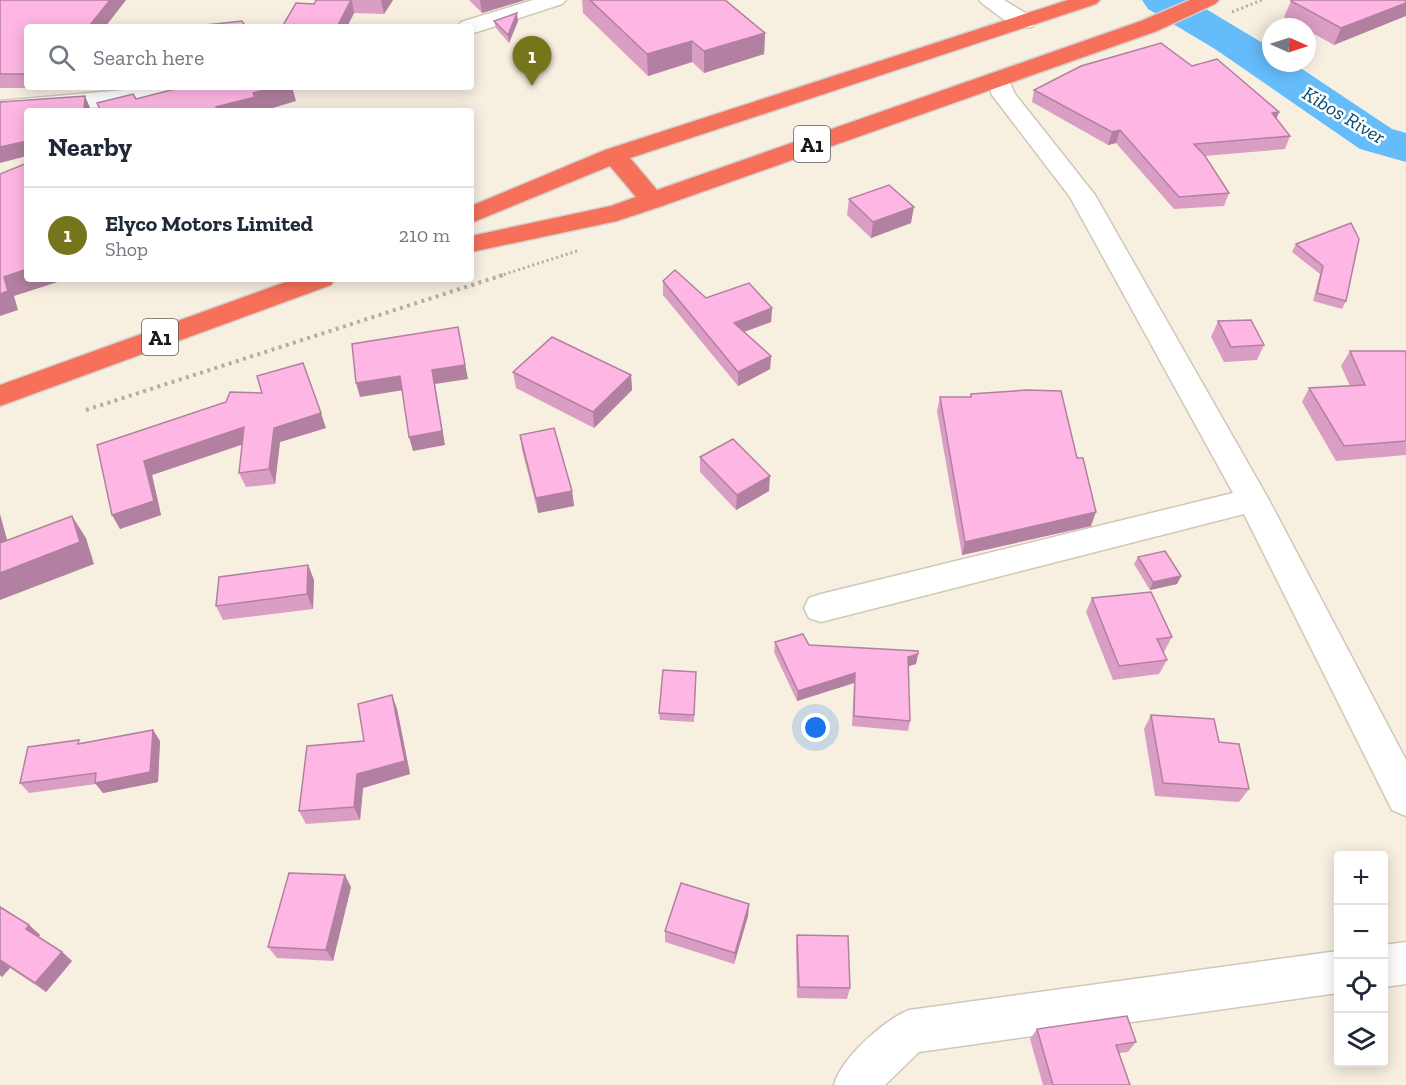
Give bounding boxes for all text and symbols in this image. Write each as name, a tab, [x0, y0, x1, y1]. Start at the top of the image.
north arrow	[1262, 18, 1316, 72]
search box	[24, 24, 474, 90]
pin: 1	[512, 36, 552, 86]
icon: search	[45, 41, 78, 74]
text: Search here	[93, 44, 204, 71]
water label: Kibos River	[1298, 81, 1390, 149]
road number: A1	[794, 126, 830, 162]
text: Nearby	[48, 131, 132, 163]
text: Elyco Motors Limited	[105, 210, 313, 237]
text: 1	[63, 223, 72, 247]
text: 210 m	[399, 223, 450, 247]
text: Shop	[105, 237, 148, 261]
road number: A1	[142, 319, 178, 355]
your location	[801, 713, 830, 742]
map controls	[1334, 851, 1388, 1067]
button: +	[1334, 851, 1388, 905]
button: −	[1334, 905, 1388, 959]
button: locate	[1334, 959, 1388, 1013]
button: layers	[1334, 1013, 1388, 1067]

